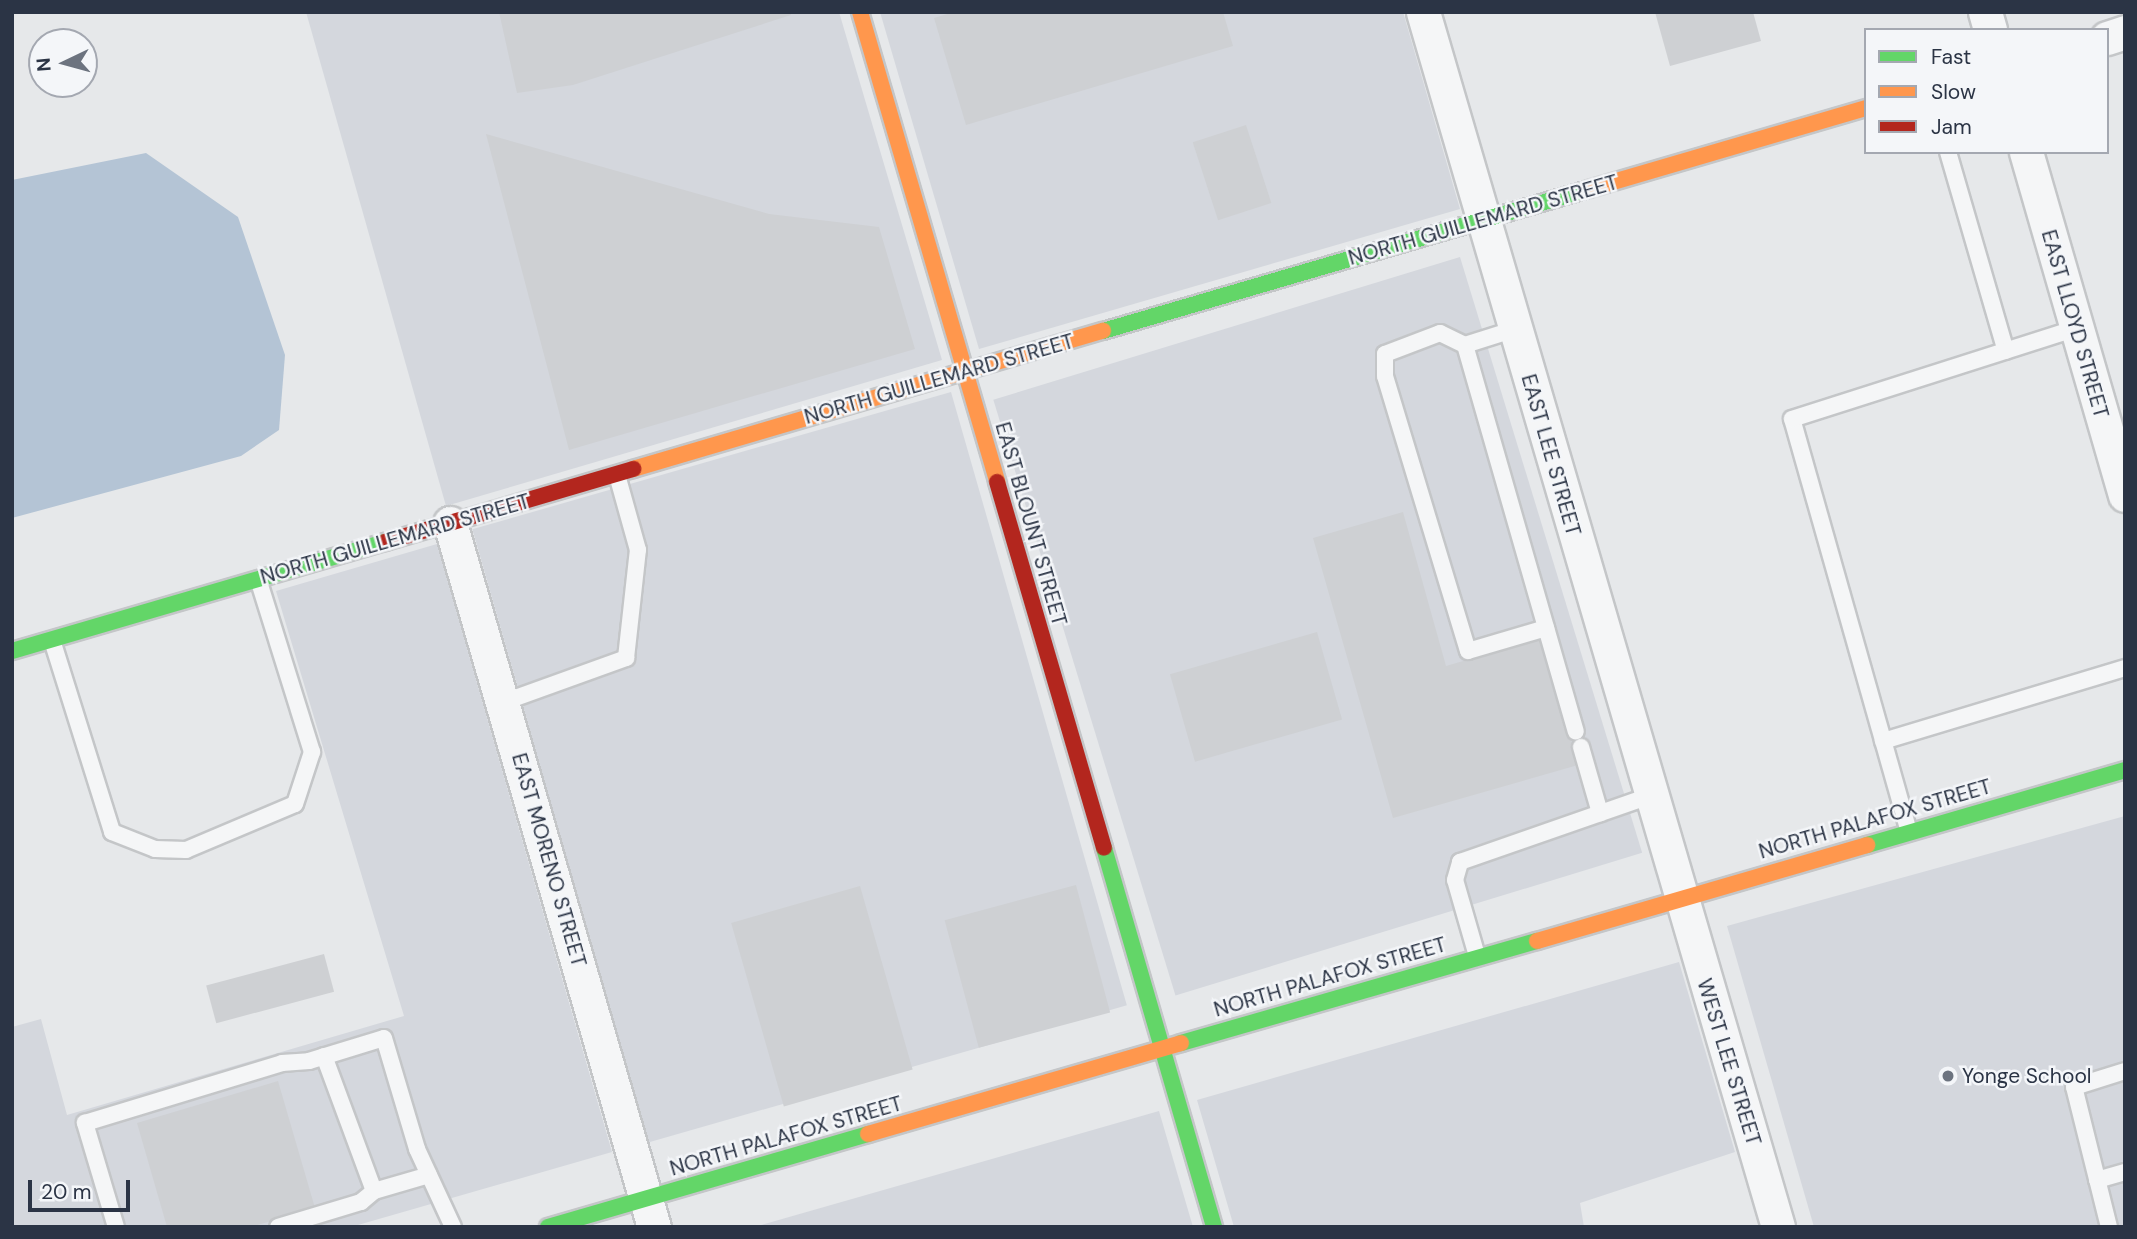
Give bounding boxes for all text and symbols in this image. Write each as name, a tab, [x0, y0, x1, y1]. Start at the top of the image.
north arrow	[28, 28, 98, 98]
legend	[1864, 28, 2109, 154]
text: Fast	[1931, 43, 1971, 71]
text: N	[31, 57, 57, 73]
text: Slow	[1931, 78, 1976, 106]
text: Jam	[1931, 113, 1972, 141]
street label: NORTH GUILLEMARD STREET	[1345, 169, 1621, 271]
street label: EAST LLOYD STREET	[2036, 227, 2114, 421]
street label: NORTH GUILLEMARD STREET	[801, 328, 1077, 430]
street label: EAST LEE STREET	[1516, 371, 1586, 539]
street label: EAST BLOUNT STREET	[990, 419, 1072, 629]
street label: NORTH GUILLEMARD STREET	[257, 488, 533, 590]
street label: EAST MORENO STREET	[506, 750, 592, 970]
street label: NORTH PALAFOX STREET	[1756, 774, 1994, 864]
street label: NORTH PALAFOX STREET	[1211, 932, 1449, 1022]
street label: WEST LEE STREET	[1692, 975, 1766, 1149]
place label: Yonge School	[1962, 1063, 2092, 1089]
marker: Yonge School	[1940, 1068, 1956, 1084]
street label: NORTH PALAFOX STREET	[667, 1091, 905, 1181]
scale bar	[32, 1166, 133, 1210]
text: 20 m	[41, 1178, 92, 1206]

